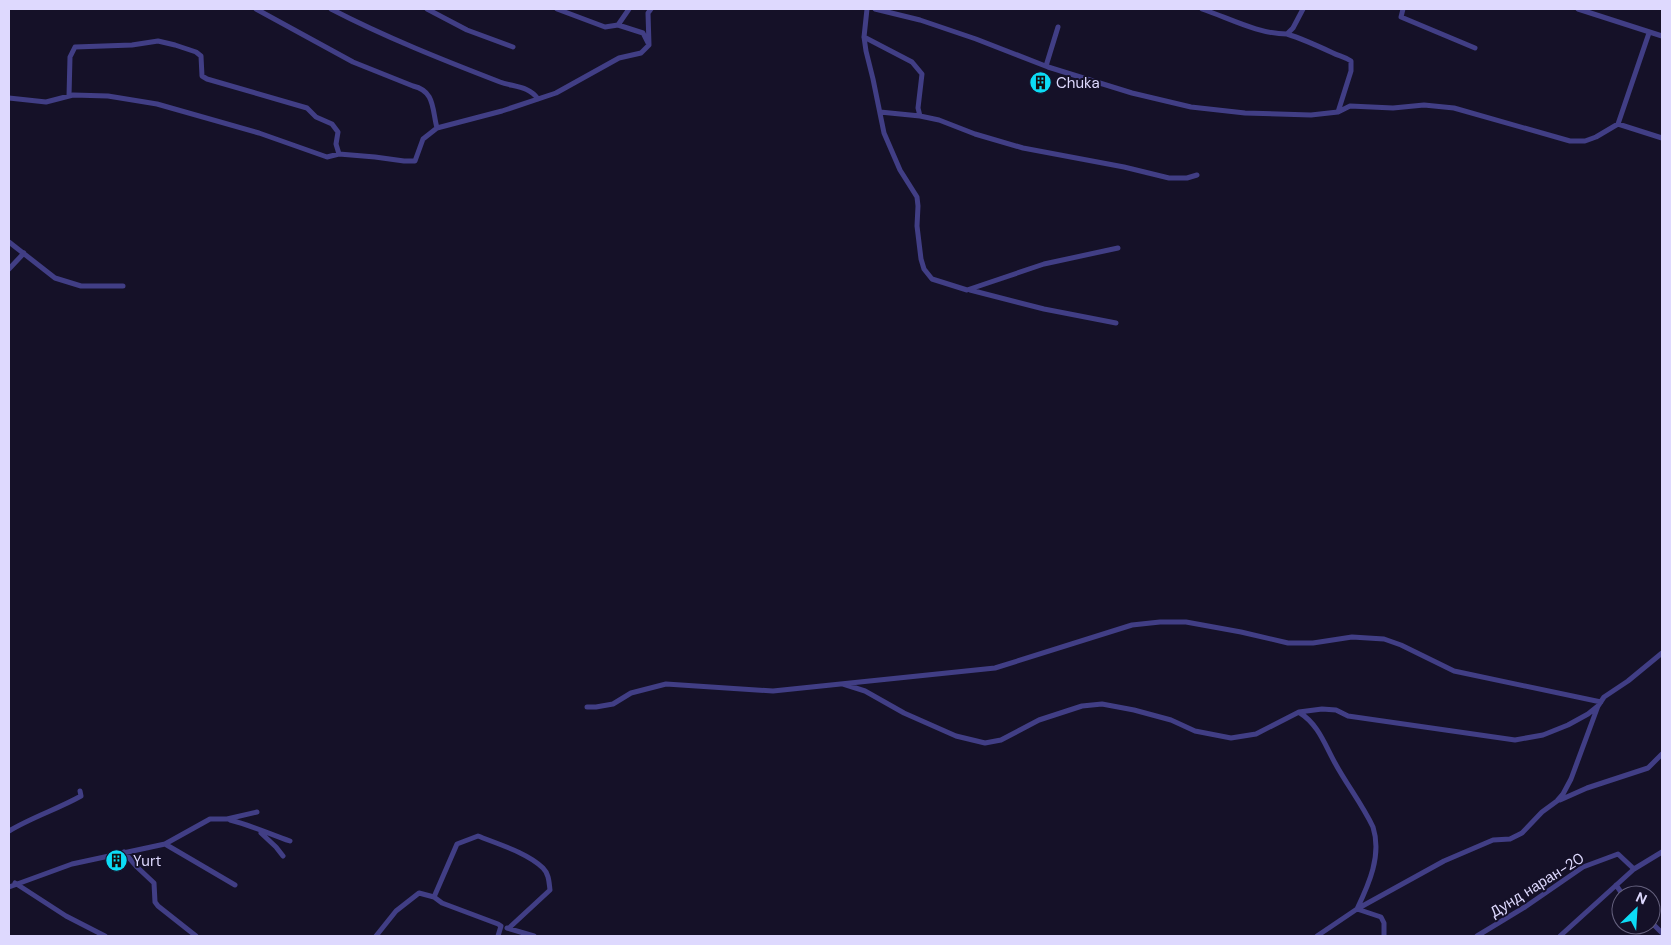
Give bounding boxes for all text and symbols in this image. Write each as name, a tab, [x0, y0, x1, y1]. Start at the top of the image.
building icon: Chuka	[1028, 71, 1052, 95]
place label: Chuka	[1056, 73, 1100, 93]
street label: Дунд наран-20	[1486, 848, 1588, 922]
building icon: Yurt	[105, 849, 129, 873]
place label: Yurt	[133, 851, 161, 871]
north arrow	[1611, 885, 1661, 935]
text: N	[1633, 888, 1650, 909]

